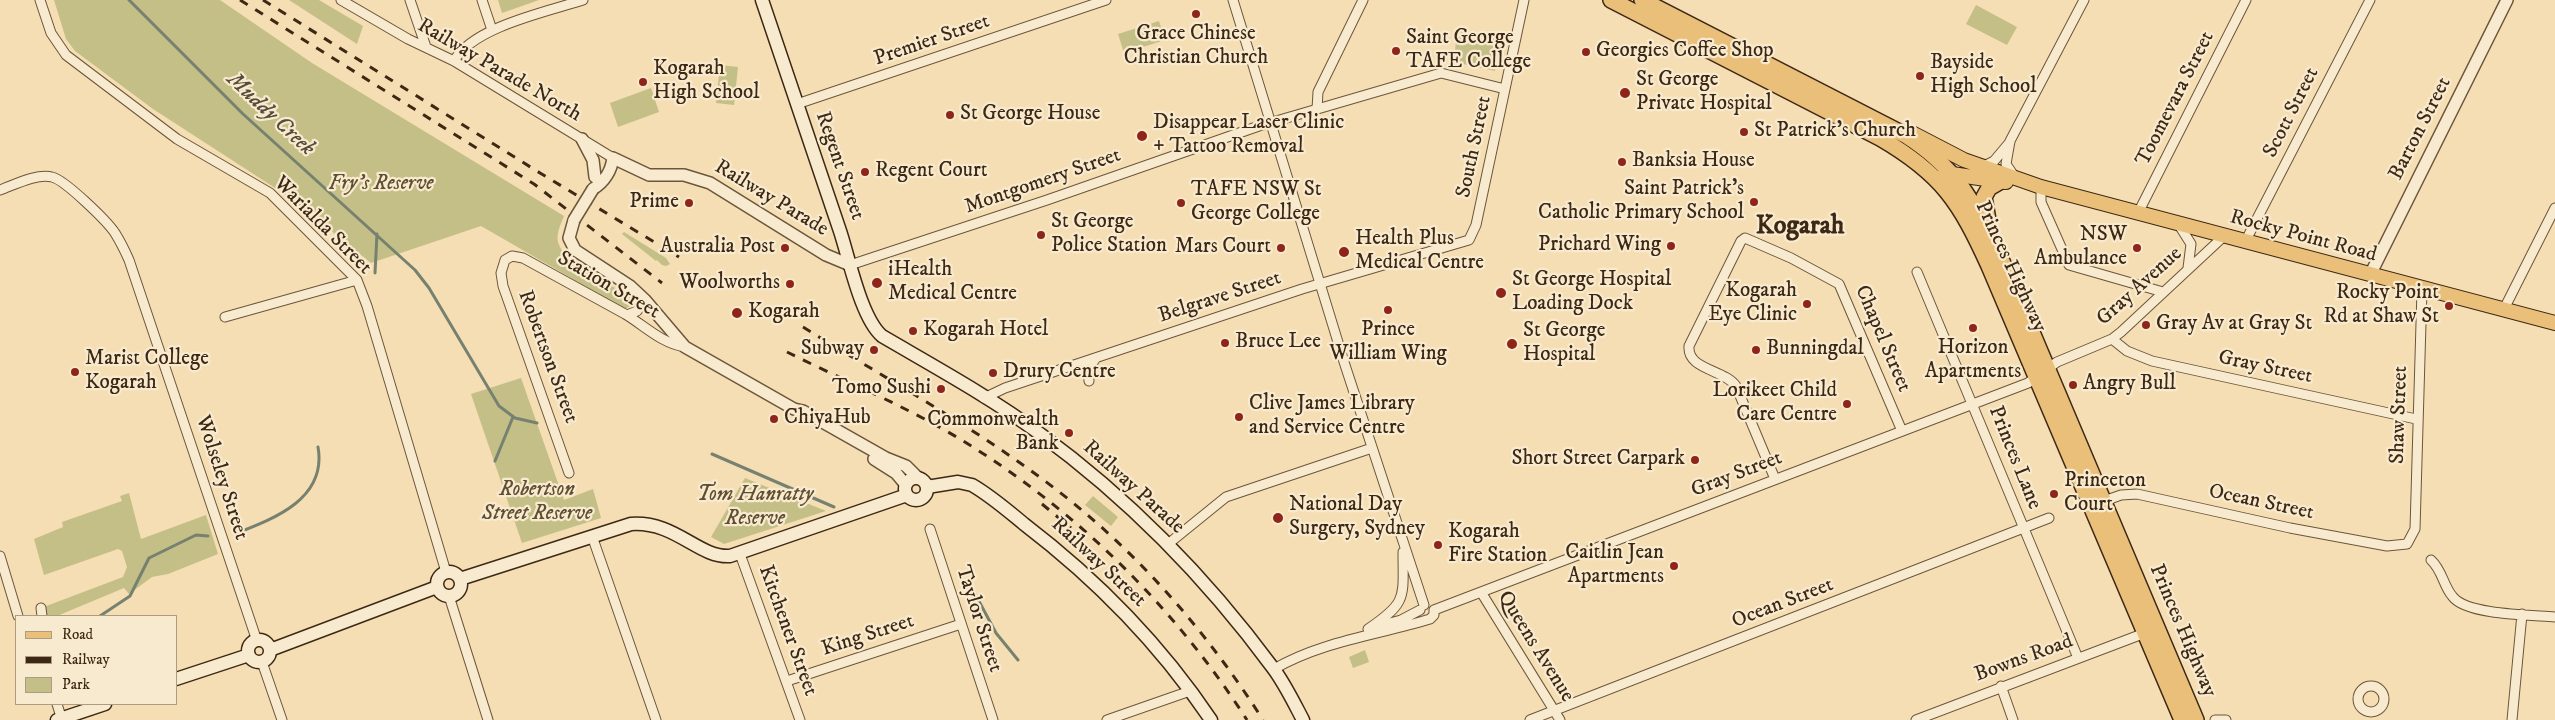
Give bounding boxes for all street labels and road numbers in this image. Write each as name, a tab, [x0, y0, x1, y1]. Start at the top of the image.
street label: Premier Street	[871, 9, 993, 73]
street label: Railway Parade North	[413, 14, 585, 128]
street label: Toomevara Street	[2131, 28, 2221, 170]
street label: Scott Street	[2259, 64, 2325, 162]
street label: Barton Street	[2384, 73, 2458, 185]
street label: South Street	[1452, 94, 1498, 200]
street label: Regent Street	[809, 108, 869, 224]
street label: Montgomery Street	[962, 143, 1124, 221]
street label: Railway Parade	[710, 155, 832, 243]
street label: Warialda Street	[268, 172, 376, 280]
street label: Princes Highway	[1969, 197, 2051, 337]
street label: Rocky Point Road	[2227, 205, 2379, 269]
street label: Gray Avenue	[2092, 242, 2188, 332]
street label: Station Street	[552, 247, 664, 325]
street label: Belgrave Street	[1156, 266, 1284, 330]
street label: Chapel Street	[1848, 282, 1916, 396]
street label: Robertson Street	[511, 287, 583, 427]
street label: Gray Street	[2216, 346, 2314, 390]
street label: Shaw Street	[2386, 365, 2414, 465]
street label: Princes Lane	[1982, 403, 2046, 513]
street label: Wolseley Street	[189, 413, 253, 543]
street label: Railway Parade	[1077, 436, 1189, 540]
street label: Gray Street	[1688, 446, 1786, 504]
street label: Ocean Street	[2206, 480, 2316, 526]
street label: Railway Street	[1045, 513, 1151, 613]
street label: Princes Highway	[2143, 561, 2221, 701]
street label: Kitchener Street	[752, 562, 822, 700]
street label: Taylor Street	[949, 562, 1007, 676]
street label: Ocean Street	[1729, 573, 1837, 635]
street label: Queens Avenue	[1491, 587, 1579, 707]
street label: King Street	[819, 609, 917, 663]
street label: Bowns Road	[1971, 630, 2077, 688]

